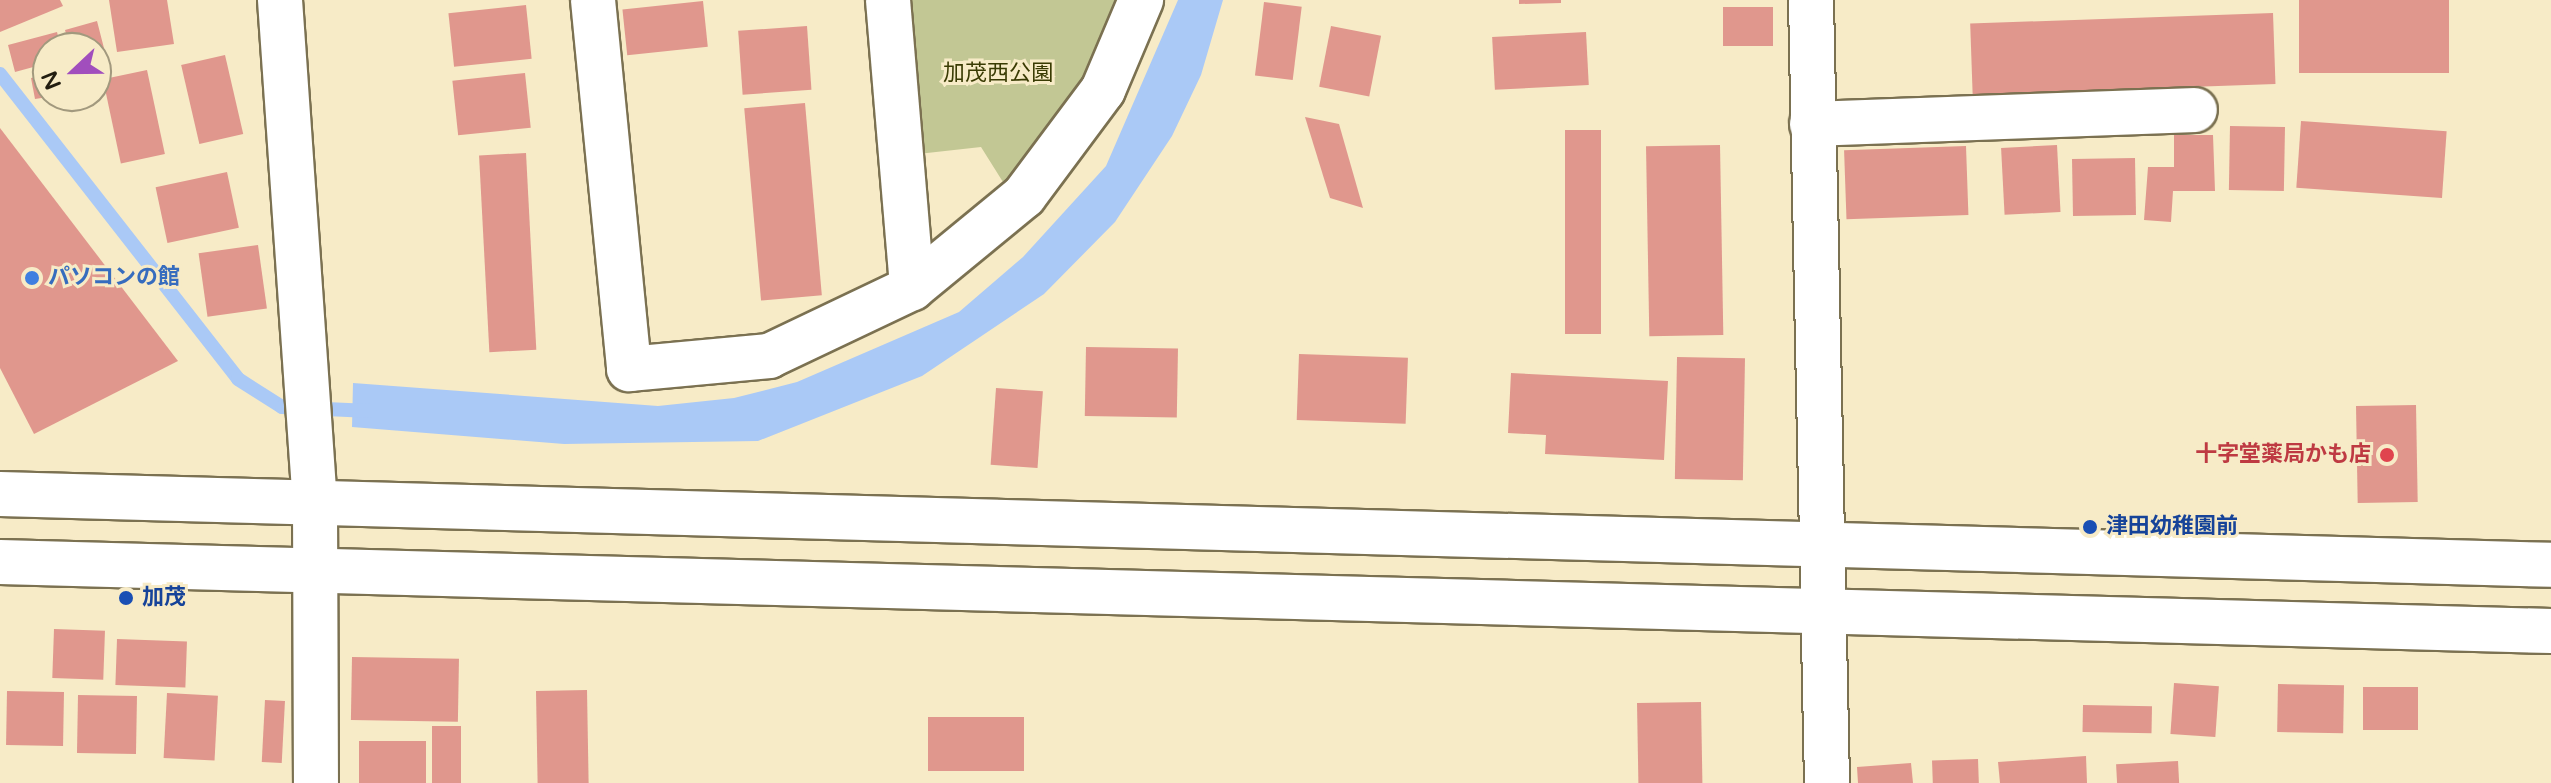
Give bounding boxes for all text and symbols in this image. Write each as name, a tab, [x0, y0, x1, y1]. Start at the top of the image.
north arrow	[32, 32, 112, 112]
park label: 加茂西公園	[943, 61, 1053, 87]
text: N	[36, 67, 67, 93]
place label: パソコンの館	[48, 265, 180, 291]
marker: パソコンの館	[23, 269, 41, 287]
place label: 十字堂薬局かも店	[2195, 442, 2371, 468]
marker: 十字堂薬局かも店	[2378, 446, 2396, 464]
place label: 津田幼稚園前	[2106, 514, 2238, 540]
marker: 津田幼稚園前	[2081, 518, 2099, 536]
place label: 加茂	[142, 585, 186, 611]
marker: 加茂	[117, 589, 135, 607]

